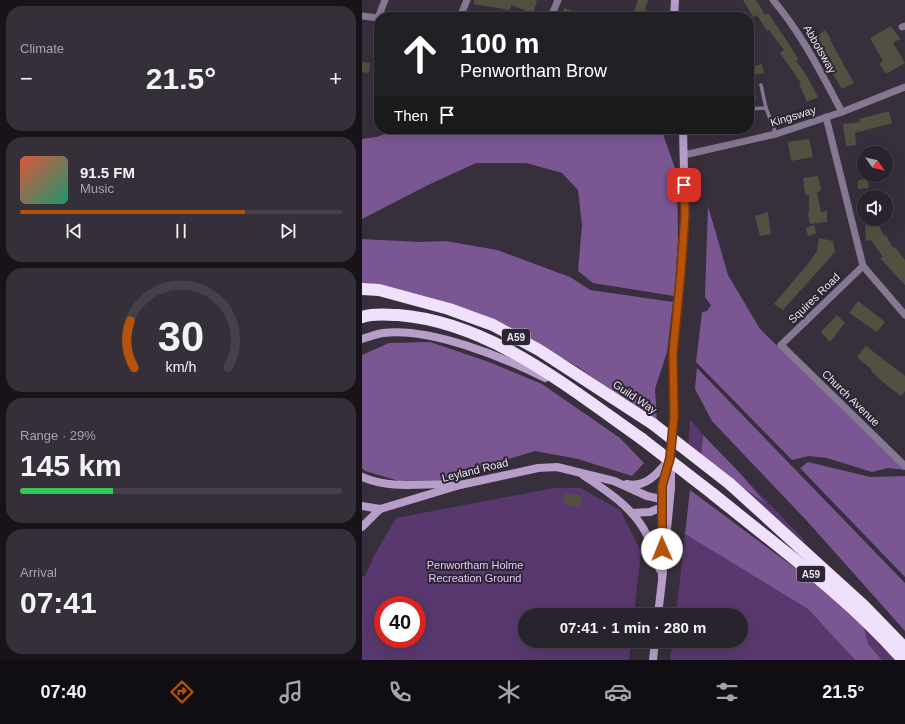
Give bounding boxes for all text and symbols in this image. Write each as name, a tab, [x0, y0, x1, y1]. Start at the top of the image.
street label: Abbotsway	[801, 23, 839, 76]
icon: ahead	[394, 28, 446, 80]
text: 100 m	[460, 28, 539, 59]
text: Climate	[20, 41, 64, 56]
text: Penwortham Brow	[460, 61, 607, 81]
text: 21.5°	[146, 62, 216, 95]
text: −	[20, 66, 33, 91]
text: +	[329, 66, 342, 91]
street label: Kingsway	[769, 103, 818, 129]
icon: arrive	[436, 104, 458, 126]
text: Then	[394, 107, 428, 124]
north arrow	[857, 146, 893, 182]
map controls	[857, 146, 893, 226]
text: 91.5 FM	[80, 164, 135, 181]
pin	[667, 168, 701, 202]
icon: arrive	[673, 174, 695, 196]
text: Music	[80, 181, 114, 196]
button: sound	[857, 190, 893, 226]
icon: previous	[63, 220, 85, 242]
icon: pause	[170, 220, 192, 242]
icon: next	[277, 220, 299, 242]
street label: Squires Road	[786, 271, 842, 325]
text: 30	[158, 313, 204, 360]
road number: A59	[502, 329, 530, 345]
text: km/h	[166, 359, 197, 375]
street label: Church Avenue	[820, 368, 882, 428]
street label: Guild Way	[611, 378, 660, 416]
text: Range · 29%	[20, 428, 96, 443]
text: 145 km	[20, 449, 122, 482]
street label: Leyland Road	[441, 456, 509, 484]
position arrow	[641, 528, 683, 570]
park label: Penwortham Holme Recreation Ground	[427, 559, 523, 584]
text: Arrival	[20, 565, 57, 580]
road number: A59	[797, 566, 825, 582]
text: 07:41	[20, 586, 97, 619]
speed limit sign: 40	[374, 596, 426, 648]
text: 07:41 · 1 min · 280 m	[560, 619, 706, 636]
icon: directions	[168, 678, 196, 706]
icon: music	[277, 678, 305, 706]
icon: phone	[386, 678, 414, 706]
icon: climate	[495, 678, 523, 706]
icon: car	[604, 678, 632, 706]
icon: filters	[713, 678, 741, 706]
text: 07:40	[41, 682, 87, 702]
text: 21.5°	[822, 682, 864, 702]

